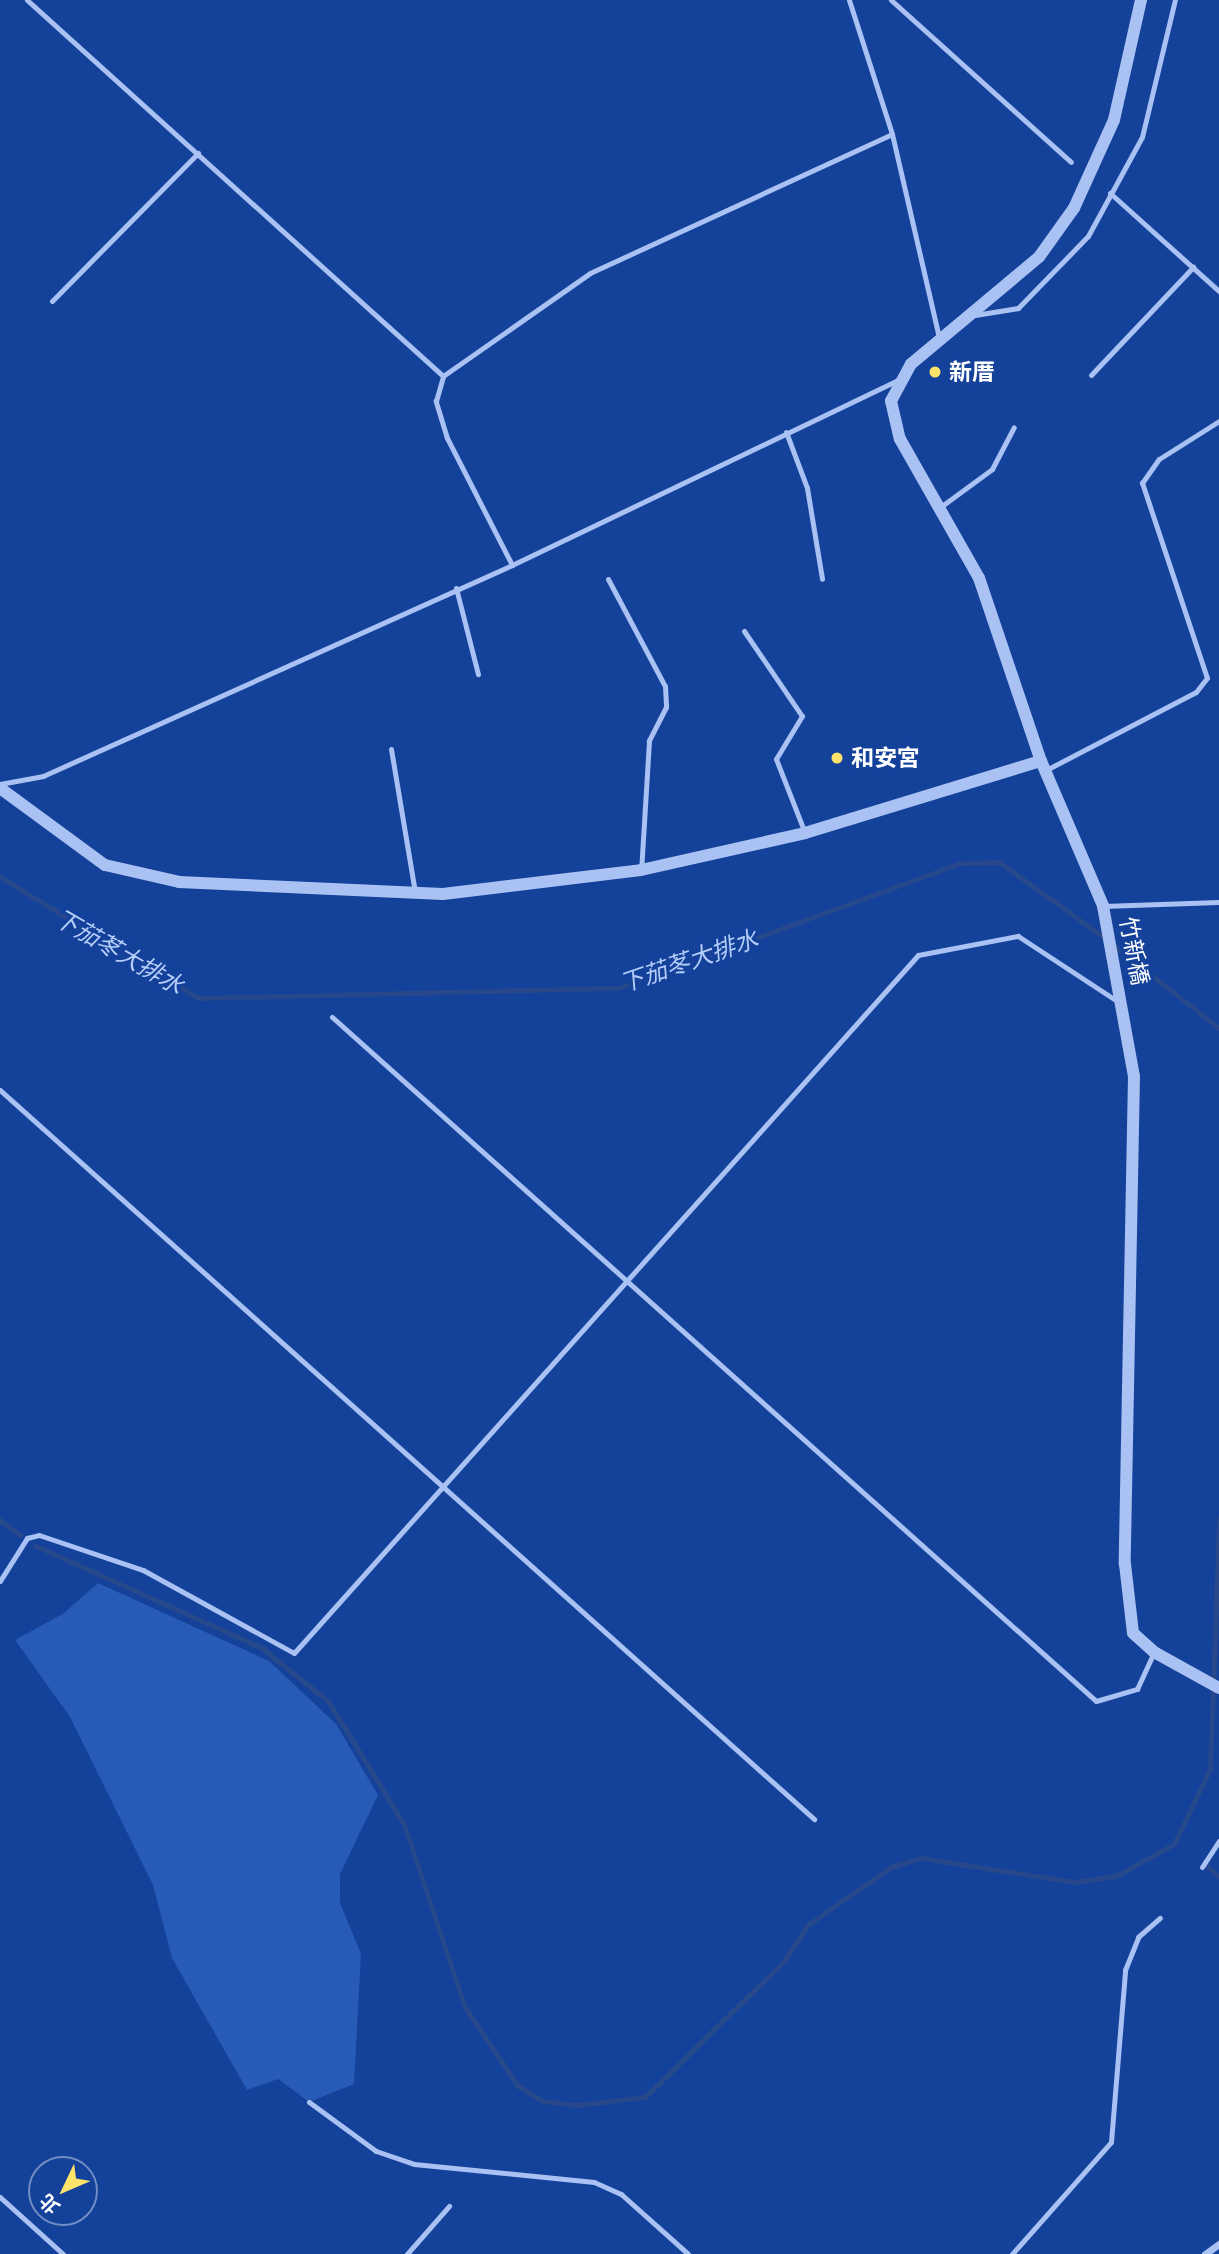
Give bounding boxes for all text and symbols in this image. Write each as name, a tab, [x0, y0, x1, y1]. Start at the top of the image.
place label: 新厝	[949, 358, 995, 386]
marker: 新厝	[927, 364, 943, 380]
place label: 和安宮	[851, 744, 920, 772]
marker: 和安宮	[829, 750, 845, 766]
water label: 下茄苳大排水	[49, 904, 189, 1000]
street label: 竹新橋	[1114, 915, 1154, 987]
water label: 下茄苳大排水	[616, 924, 762, 998]
north arrow	[28, 2156, 98, 2226]
text: 北	[34, 2189, 65, 2219]

